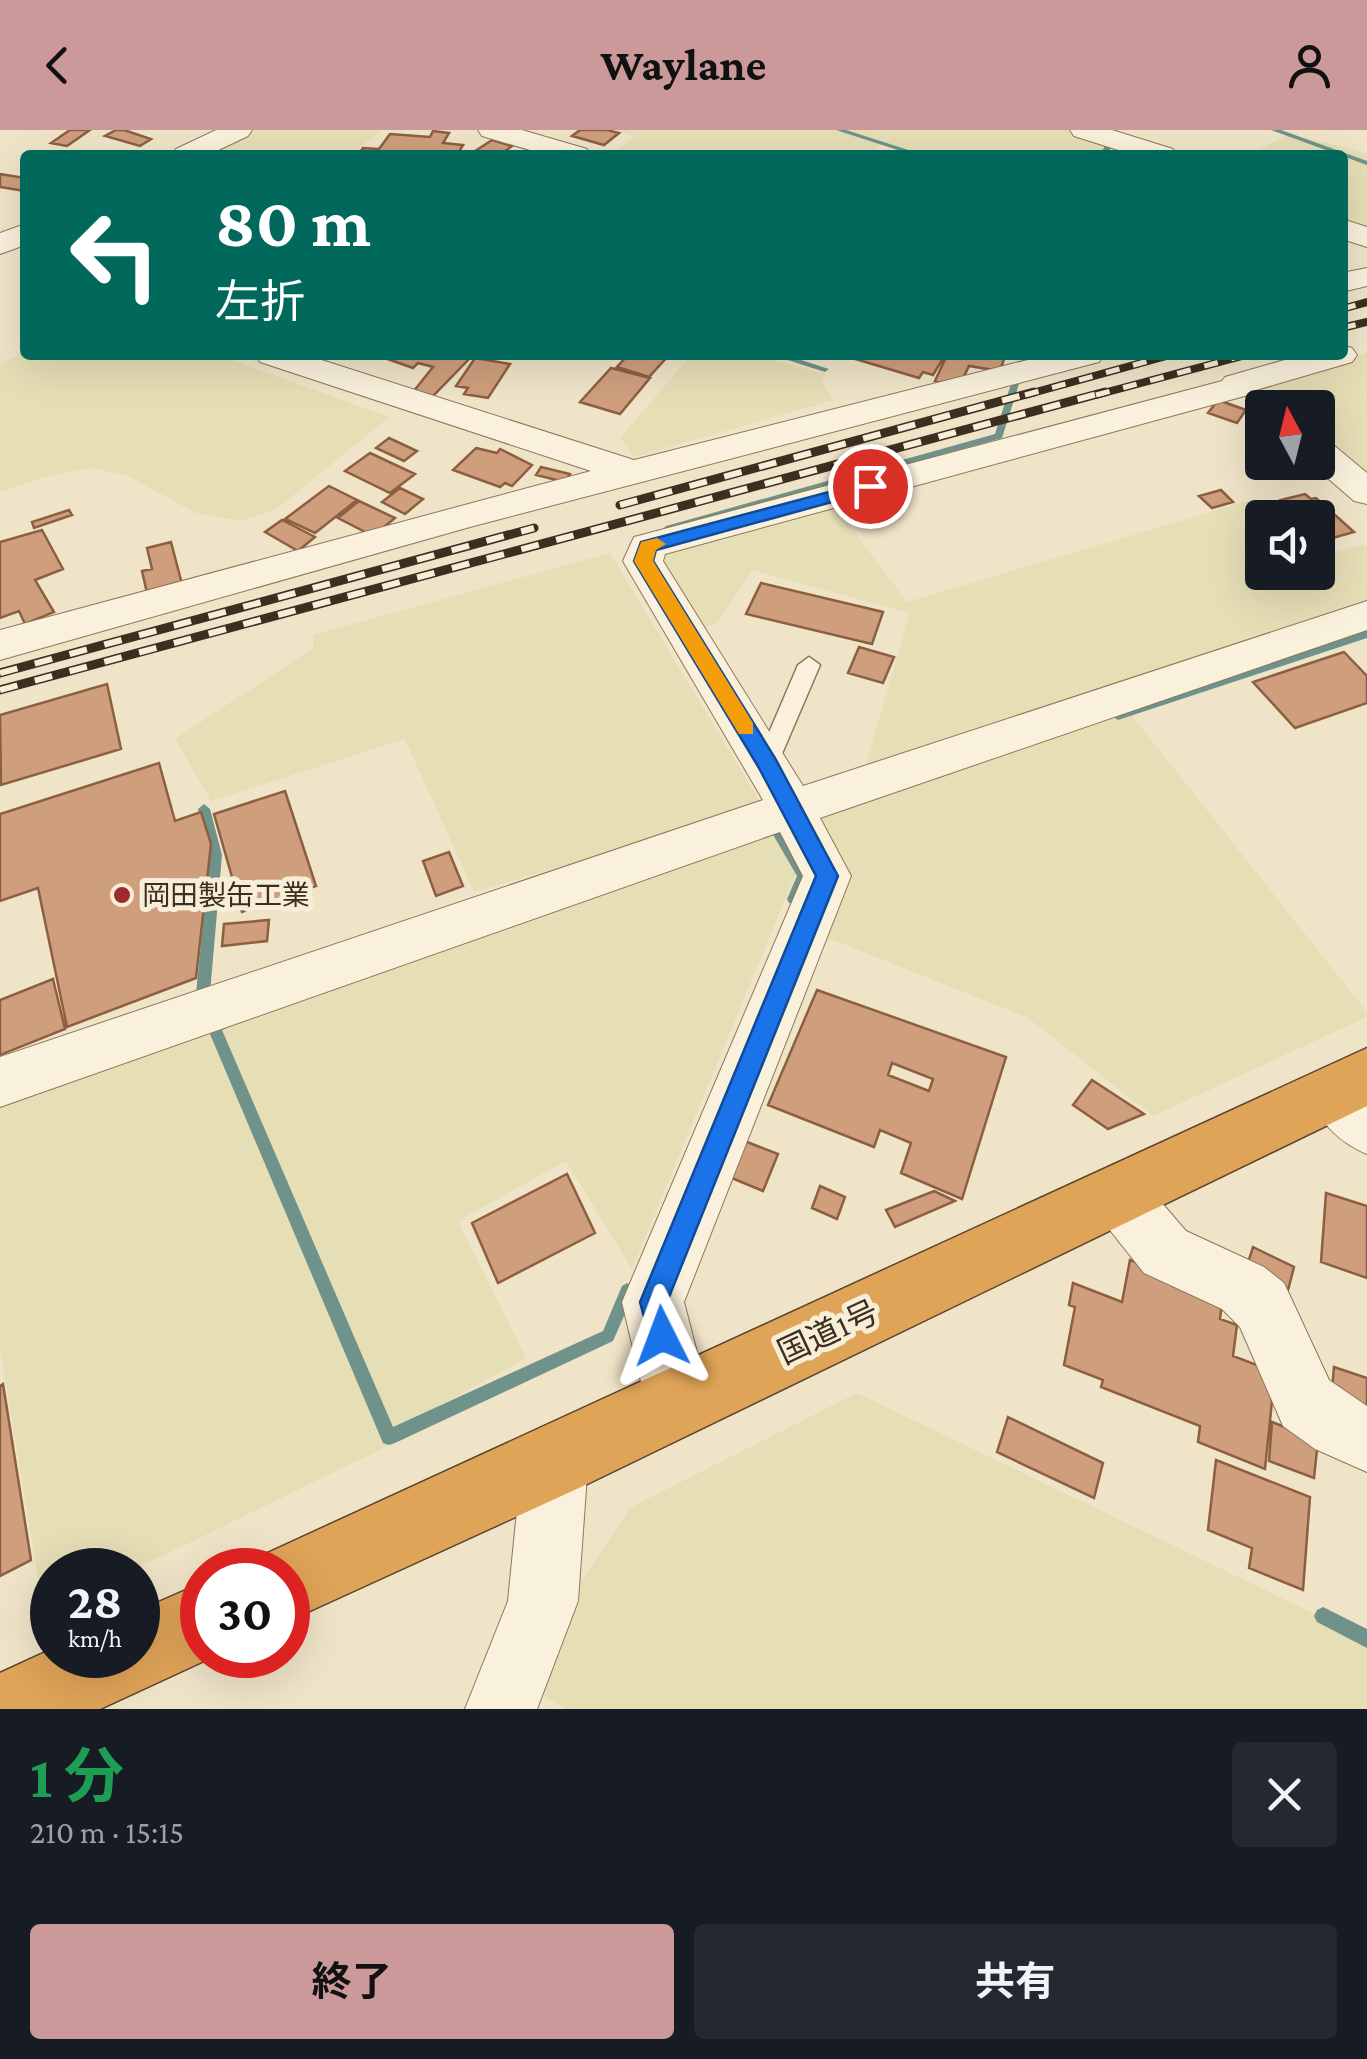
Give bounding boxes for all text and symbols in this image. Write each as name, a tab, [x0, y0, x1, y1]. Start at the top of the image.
icon: back	[30, 38, 85, 93]
icon: person	[1282, 38, 1337, 93]
text: Waylane	[600, 40, 767, 90]
text: 80 m	[215, 183, 371, 261]
icon: left	[50, 190, 180, 320]
text: 左折	[215, 277, 305, 327]
north arrow	[1245, 390, 1335, 480]
map controls	[1245, 390, 1335, 590]
pin	[828, 444, 913, 529]
icon: arrive	[843, 459, 898, 514]
button: sound	[1245, 500, 1335, 590]
place label: 岡田製缶工業	[142, 880, 310, 911]
marker: 岡田製缶工業	[111, 884, 133, 906]
position arrow	[610, 1284, 714, 1388]
street label: 国道1号	[772, 1293, 884, 1371]
speed limit sign: 30	[180, 1548, 310, 1678]
text: 28	[68, 1573, 122, 1629]
text: km/h	[68, 1625, 122, 1652]
button: close	[1232, 1742, 1337, 1847]
text: 1 分	[30, 1743, 124, 1810]
text: 210 m · 15:15	[30, 1814, 184, 1850]
button: 終了	[30, 1924, 674, 2039]
button: 共有	[694, 1924, 1337, 2039]

